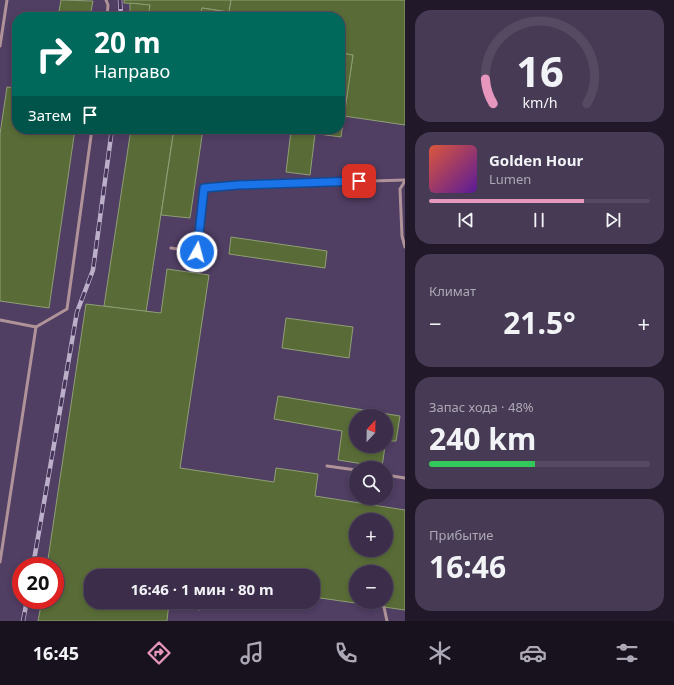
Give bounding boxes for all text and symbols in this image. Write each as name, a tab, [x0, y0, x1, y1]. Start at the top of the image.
text: 20 m	[94, 23, 161, 61]
icon: right	[28, 28, 80, 80]
text: 16	[516, 43, 563, 99]
text: Направо	[94, 59, 170, 83]
text: km/h	[522, 93, 557, 112]
icon: arrive	[79, 104, 101, 126]
text: Затем	[28, 105, 71, 125]
text: Golden Hour	[489, 150, 583, 170]
pin	[342, 164, 376, 198]
icon: arrive	[348, 170, 370, 192]
text: Lumen	[489, 170, 531, 188]
icon: previous	[455, 209, 477, 231]
icon: pause	[528, 209, 550, 231]
icon: next	[602, 209, 624, 231]
position arrow	[176, 231, 218, 273]
text: Климат	[429, 282, 476, 300]
text: 21.5°	[503, 302, 576, 343]
text: −	[429, 308, 442, 338]
text: +	[637, 308, 650, 338]
text: Запас хода · 48%	[429, 398, 534, 416]
north arrow	[349, 409, 393, 453]
map controls	[349, 409, 393, 609]
text: 240 km	[429, 418, 536, 459]
button: search	[349, 461, 393, 505]
button: +	[349, 513, 393, 557]
text: Прибытие	[429, 526, 493, 544]
text: 16:46	[429, 546, 506, 587]
speed limit sign: 20	[12, 557, 64, 609]
button: −	[349, 565, 393, 609]
text: 16:46 · 1 мин · 80 m	[130, 579, 274, 599]
icon: directions	[145, 639, 173, 667]
icon: music	[238, 639, 266, 667]
icon: phone	[332, 639, 360, 667]
icon: climate	[426, 639, 454, 667]
icon: car	[519, 639, 547, 667]
icon: filters	[613, 639, 641, 667]
text: 16:45	[33, 641, 79, 665]

